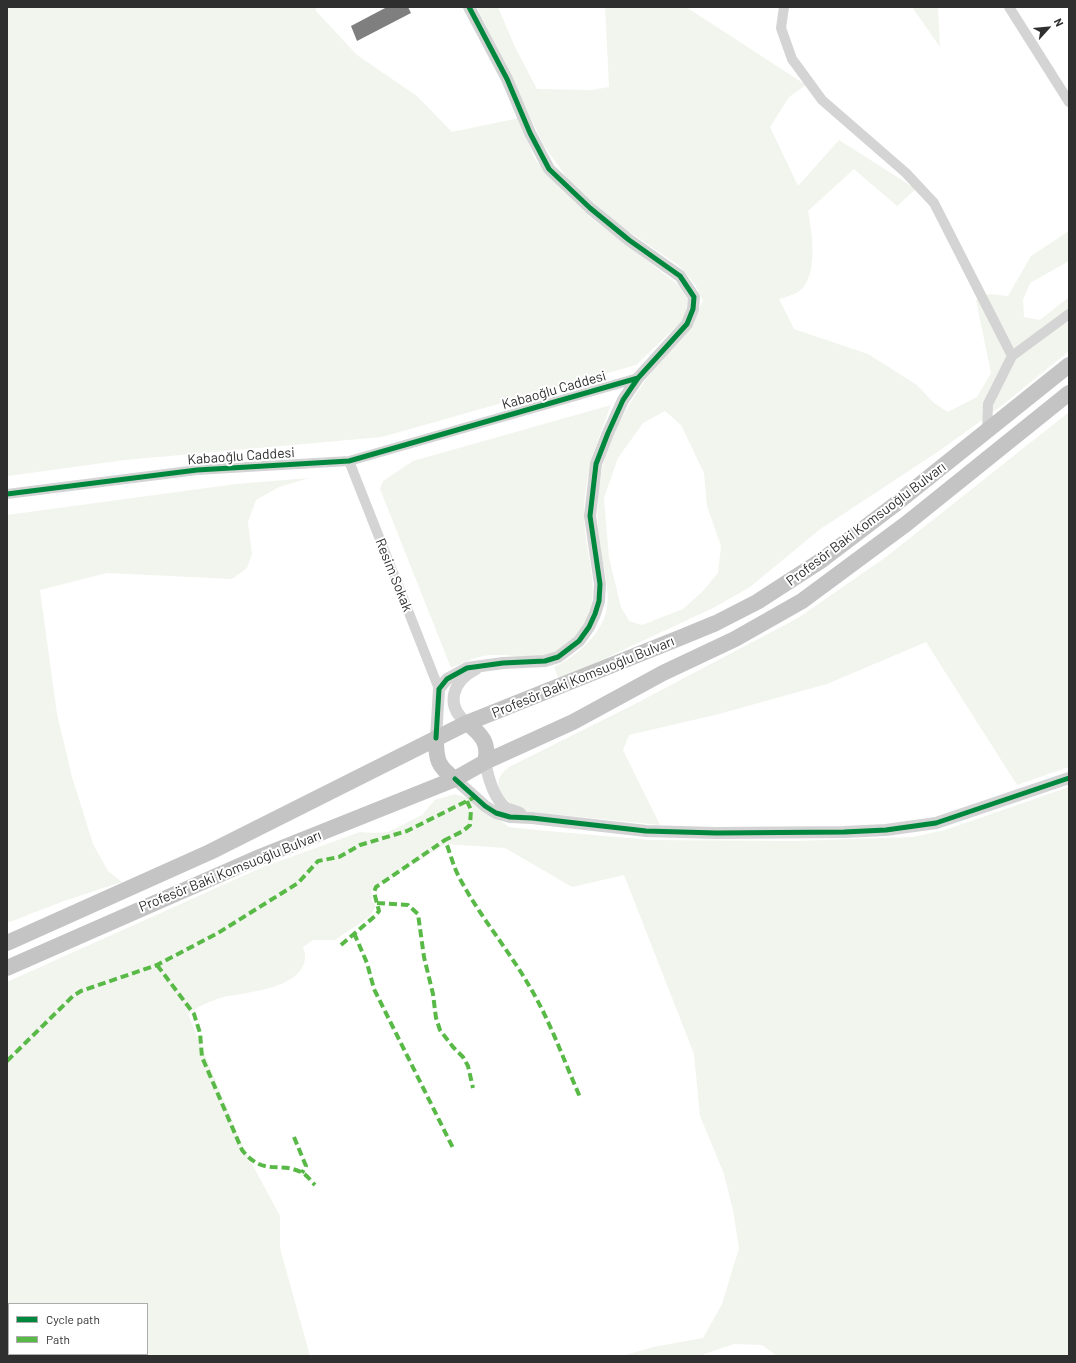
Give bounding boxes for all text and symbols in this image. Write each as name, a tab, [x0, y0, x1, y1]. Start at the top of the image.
north arrow	[1028, 8, 1068, 48]
text: N	[1052, 16, 1067, 29]
street label: Kabaoğlu Caddesi	[500, 367, 608, 413]
street label: Kabaoğlu Caddesi	[187, 444, 295, 468]
street label: Profesör Baki Komsuoğlu Bulvarı	[783, 459, 949, 589]
street label: Resim Sokak	[372, 536, 416, 614]
street label: Profesör Baki Komsuoğlu Bulvarı	[489, 633, 677, 721]
street label: Profesör Baki Komsuoğlu Bulvarı	[136, 827, 324, 915]
legend	[8, 1303, 148, 1355]
text: Cycle path	[46, 1312, 100, 1326]
text: Path	[46, 1332, 70, 1346]

